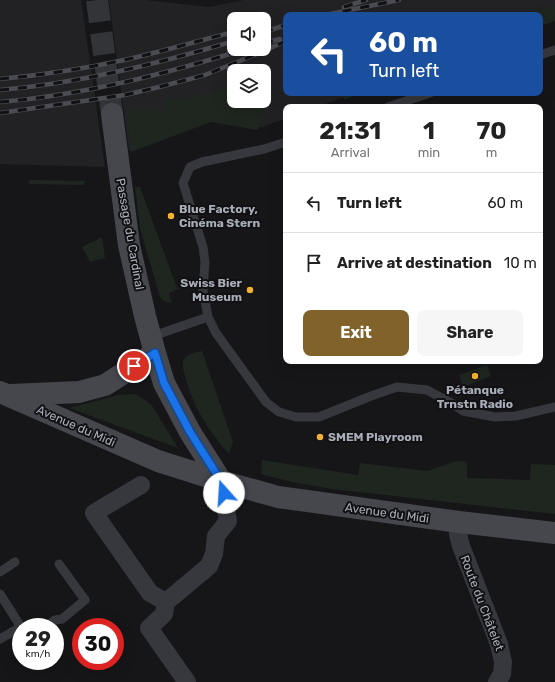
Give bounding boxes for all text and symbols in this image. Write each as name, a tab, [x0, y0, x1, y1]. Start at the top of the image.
map controls	[227, 12, 271, 108]
button: sound	[227, 12, 271, 56]
text: 60 m	[369, 26, 438, 59]
icon: left	[303, 28, 355, 80]
text: Turn left	[369, 60, 439, 82]
button: layers	[227, 64, 271, 108]
text: 21:31	[319, 117, 381, 145]
text: 1	[423, 117, 435, 145]
text: 70	[477, 117, 507, 145]
text: Arrival	[331, 145, 370, 160]
text: min	[418, 145, 440, 160]
text: m	[486, 145, 497, 160]
street label: Passage du Cardinal	[113, 177, 147, 291]
icon: left	[303, 192, 325, 214]
text: Turn left	[337, 194, 402, 212]
text: 60 m	[487, 194, 523, 212]
place label: Blue Factory, Cinéma Stern	[179, 202, 260, 230]
marker: Blue Factory, Cinéma Stern	[166, 211, 176, 221]
icon: arrive	[303, 252, 325, 274]
text: Arrive at destination	[337, 254, 492, 272]
text: 10 m	[504, 254, 537, 272]
place label: Swiss Bier Museum	[180, 276, 243, 304]
marker: Swiss Bier Museum	[245, 285, 255, 295]
button: Exit	[303, 310, 409, 356]
button: Share	[417, 310, 523, 356]
pin	[117, 349, 151, 383]
icon: arrive	[123, 355, 145, 377]
marker: Pétanque Trnstn Radio	[470, 371, 480, 381]
place label: Pétanque Trnstn Radio	[437, 383, 513, 411]
street label: Avenue du Midi	[34, 402, 118, 450]
place label: SMEM Playroom	[328, 430, 423, 444]
marker: SMEM Playroom	[315, 432, 325, 442]
position arrow	[203, 472, 245, 514]
street label: Avenue du Midi	[344, 500, 430, 526]
street label: Route du Châtelet	[457, 553, 507, 653]
speed limit sign: 30	[72, 618, 124, 670]
text: 29	[25, 627, 51, 651]
text: km/h	[26, 648, 50, 660]

